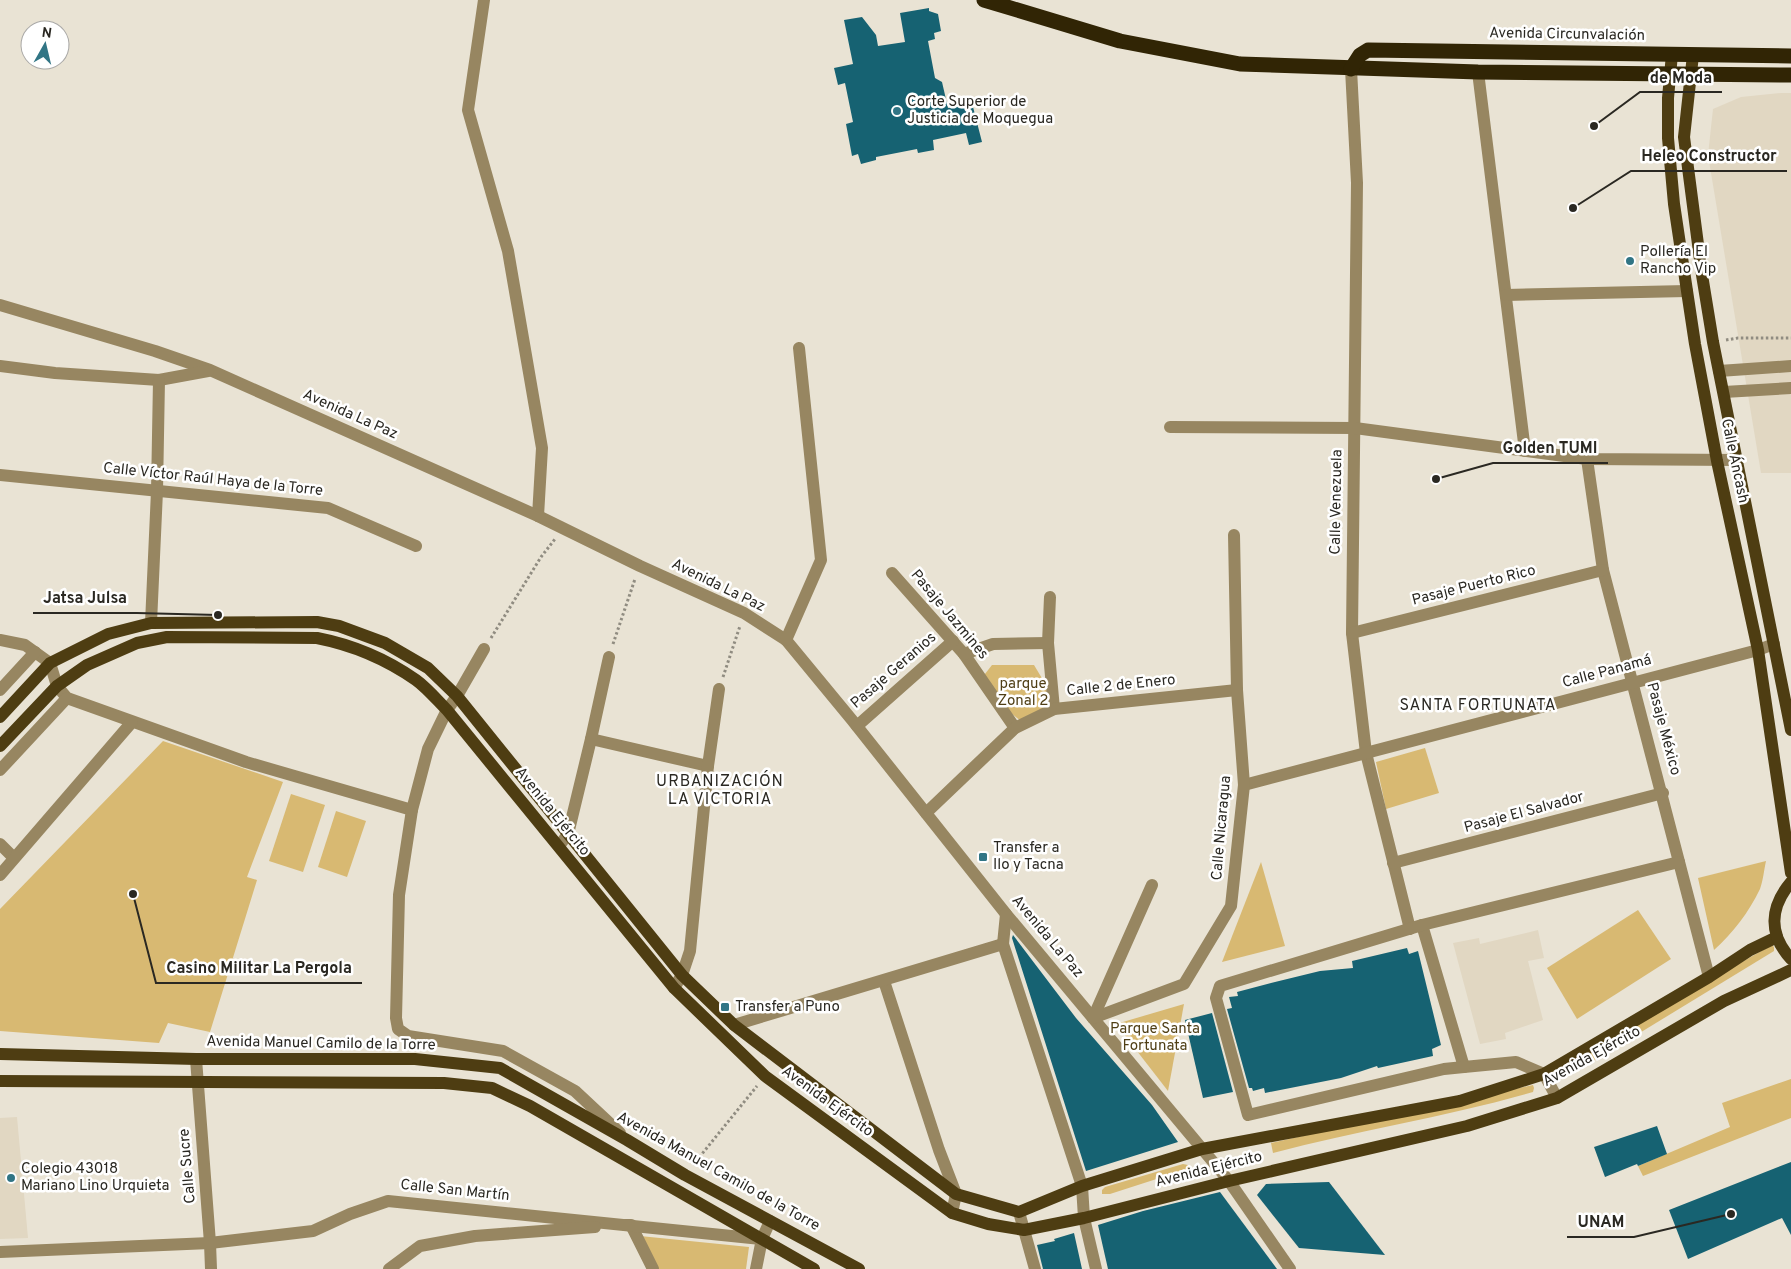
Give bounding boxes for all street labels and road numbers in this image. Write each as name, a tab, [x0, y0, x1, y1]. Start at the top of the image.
street label: Avenida Circunvalación	[1489, 24, 1645, 46]
street label: Avenida La Paz	[300, 386, 400, 444]
street label: Calle Áncash	[1716, 417, 1753, 505]
street label: Calle Venezuela	[1327, 449, 1347, 555]
street label: Calle Víctor Raúl Haya de la Torre	[102, 459, 324, 501]
street label: Avenida La Paz	[668, 555, 768, 617]
street label: Pasaje Puerto Rico	[1410, 561, 1538, 611]
street label: Pasaje Jazmines	[906, 566, 992, 664]
street label: Pasaje Geranios	[847, 629, 941, 713]
street label: Calle Panamá	[1560, 651, 1654, 693]
street label: Calle 2 de Enero	[1066, 671, 1176, 701]
street label: Pasaje México	[1641, 680, 1685, 778]
street label: Avenida Ejército	[510, 764, 594, 860]
street label: Calle Nicaragua	[1208, 775, 1236, 881]
street label: Pasaje El Salvador	[1462, 788, 1586, 838]
street label: Avenida La Paz	[1007, 892, 1087, 982]
street label: Avenida Ejército	[1540, 1022, 1644, 1092]
street label: Avenida Manuel Camilo de la Torre	[206, 1033, 436, 1055]
street label: Avenida Ejército	[777, 1062, 877, 1142]
street label: Avenida Manuel Camilo de la Torre	[613, 1108, 823, 1236]
street label: Calle Sucre	[175, 1128, 201, 1204]
street label: Avenida Ejército	[1154, 1148, 1264, 1192]
street label: Calle San Martín	[399, 1176, 511, 1206]

